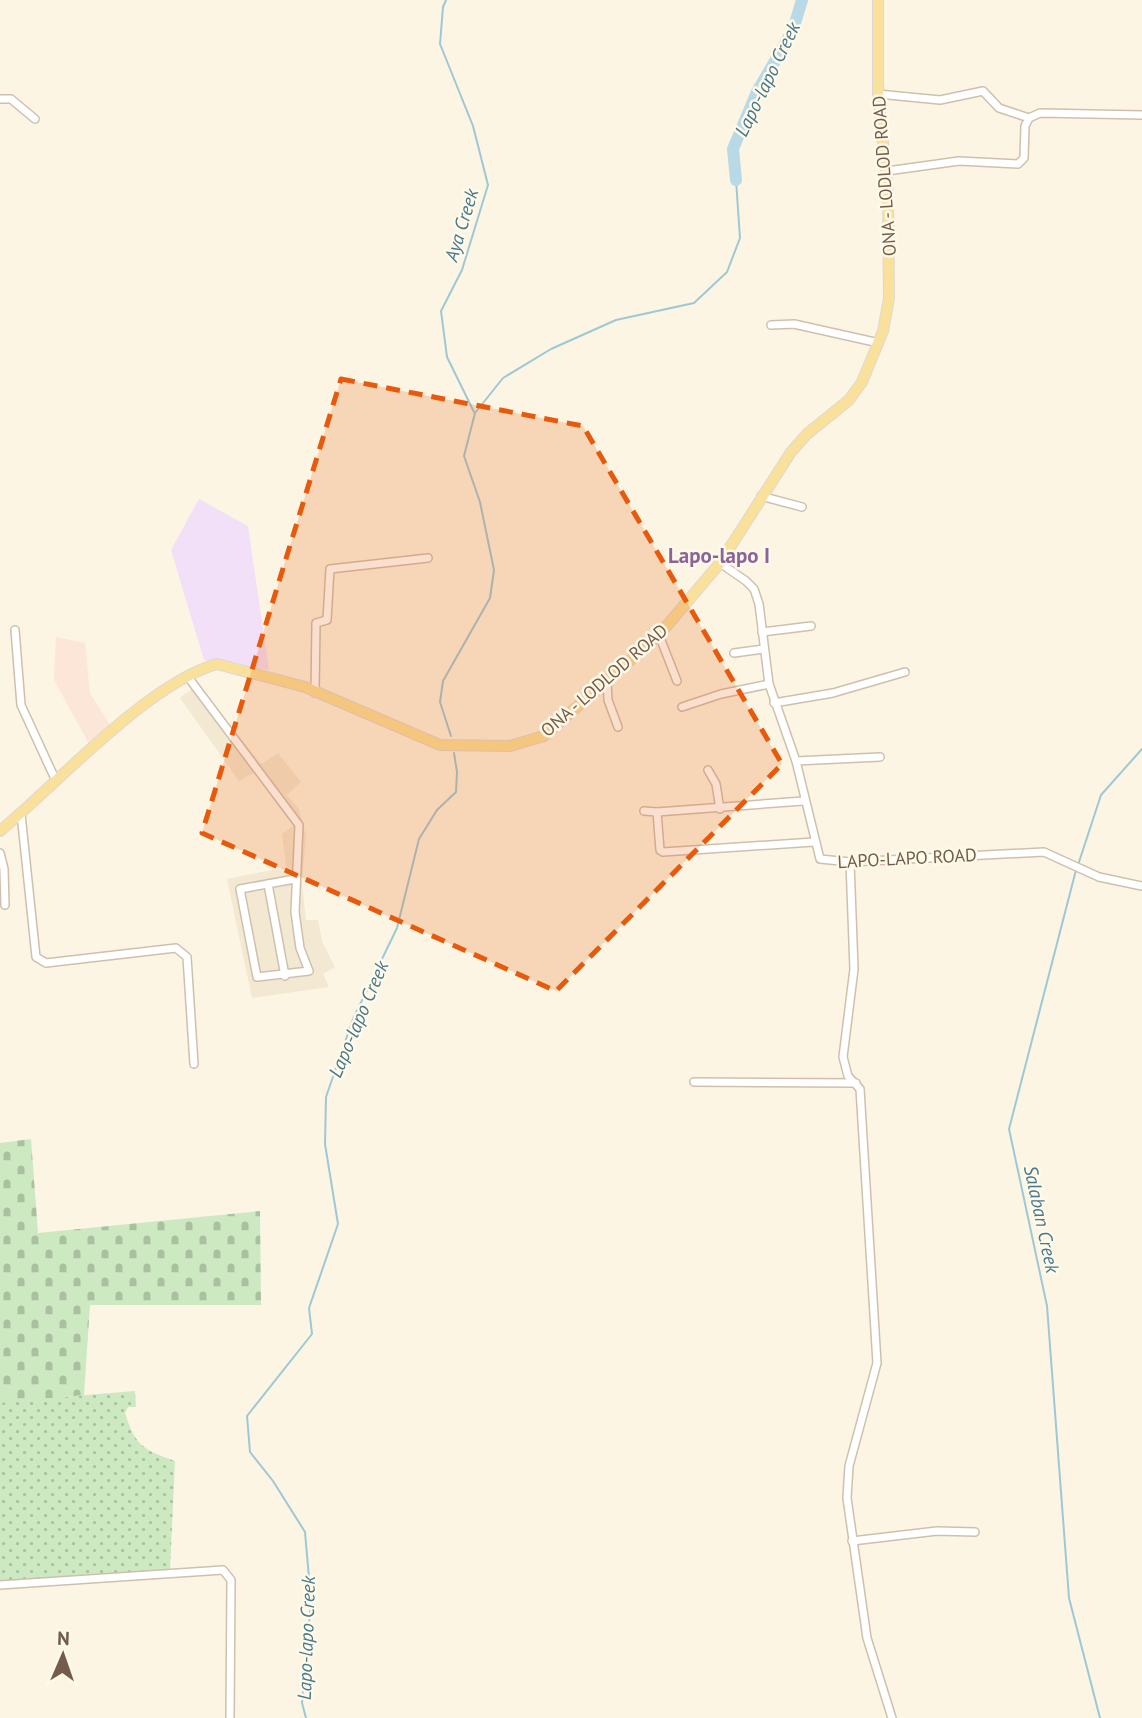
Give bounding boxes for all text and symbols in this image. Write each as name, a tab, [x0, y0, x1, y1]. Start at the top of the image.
water label: Lapo-lapo Creek	[729, 17, 806, 140]
street label: ONA - LODLOD ROAD	[867, 95, 901, 257]
water label: Aya Creek	[438, 184, 484, 265]
district label: Lapo-lapo I	[668, 542, 770, 569]
street label: ONA - LODLOD ROAD	[536, 619, 672, 741]
street label: LAPO-LAPO ROAD	[837, 843, 977, 873]
water label: Lapo-lapo Creek	[323, 956, 394, 1081]
water label: Salaban Creek	[1019, 1163, 1065, 1276]
water label: Lapo-lapo Creek	[292, 1574, 320, 1700]
north arrow	[28, 1620, 98, 1690]
text: N	[57, 1626, 70, 1650]

